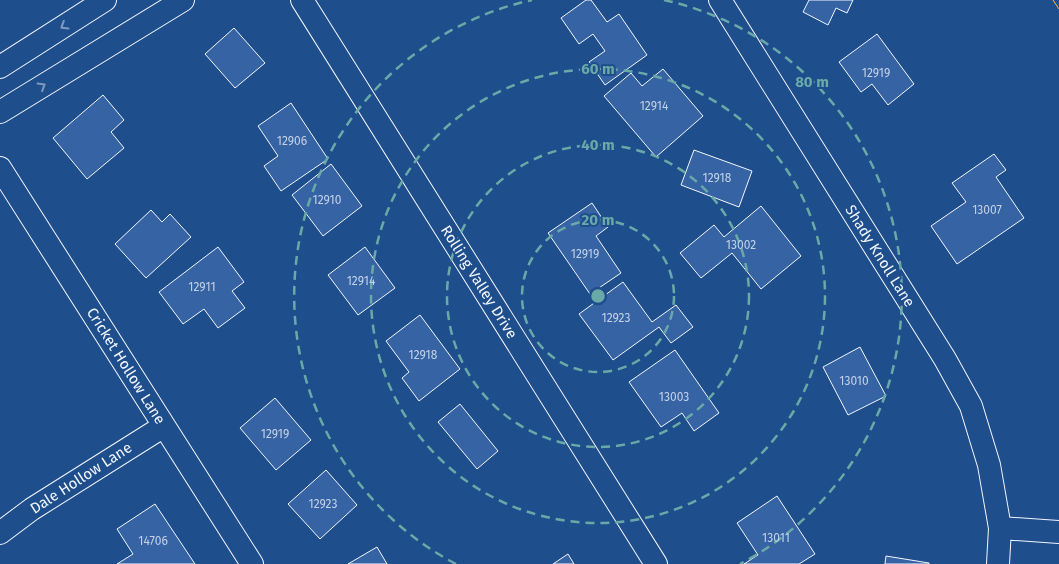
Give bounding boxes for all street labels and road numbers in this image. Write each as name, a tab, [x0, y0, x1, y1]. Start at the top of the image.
street label: Shady Knoll Lane	[841, 202, 919, 310]
street label: Rolling Valley Drive	[437, 222, 521, 342]
street label: Cricket Hollow Lane	[83, 304, 169, 428]
street label: Dale Hollow Lane	[27, 438, 135, 518]

